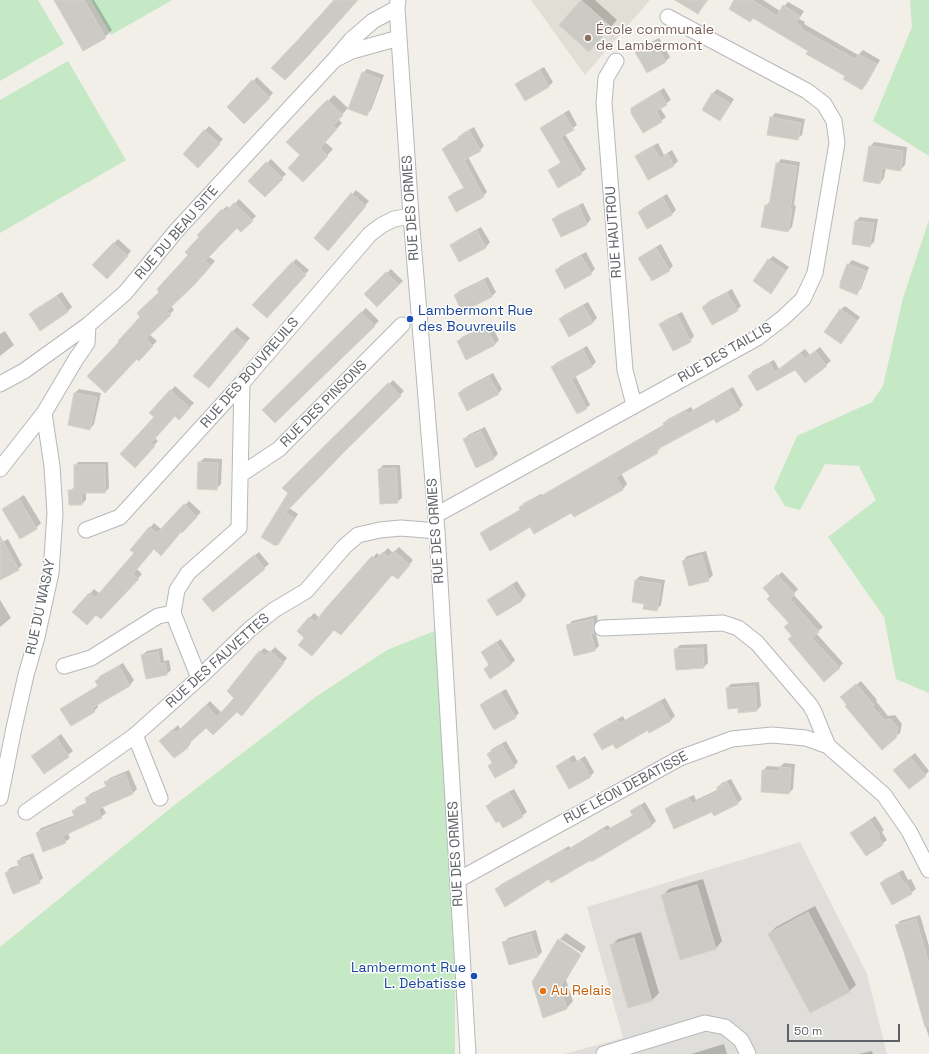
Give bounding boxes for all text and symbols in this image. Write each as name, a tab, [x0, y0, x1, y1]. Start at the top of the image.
place label: École communale de Lambermont	[596, 22, 714, 54]
marker: École communale de Lambermont	[583, 33, 593, 43]
street label: RUE DES ORMES	[399, 155, 423, 261]
street label: RUE DU BEAU SITE	[132, 183, 222, 283]
street label: RUE HAUTROU	[602, 185, 626, 279]
place label: Lambermont Rue des Bouvreuils	[418, 303, 533, 336]
street label: RUE DES BOUVREUILS	[197, 314, 303, 432]
marker: Lambermont Rue des Bouvreuils	[405, 314, 415, 324]
street label: RUE DES TAILLIS	[675, 319, 775, 387]
street label: RUE DES PINSONS	[277, 357, 371, 451]
street label: RUE DES ORMES	[424, 478, 448, 584]
street label: RUE DU WASAY	[23, 558, 59, 656]
street label: RUE DES FAUVETTES	[163, 610, 273, 712]
street label: RUE LÉON DEBATISSE	[561, 748, 691, 828]
street label: RUE DES ORMES	[445, 801, 467, 907]
place label: Lambermont Rue L. Debatisse	[351, 960, 466, 992]
marker: Lambermont Rue L. Debatisse	[469, 971, 479, 981]
place label: Au Relais	[551, 983, 611, 999]
marker: Au Relais	[538, 986, 548, 996]
scale bar	[789, 1016, 902, 1042]
text: 50 m	[794, 1023, 822, 1039]

